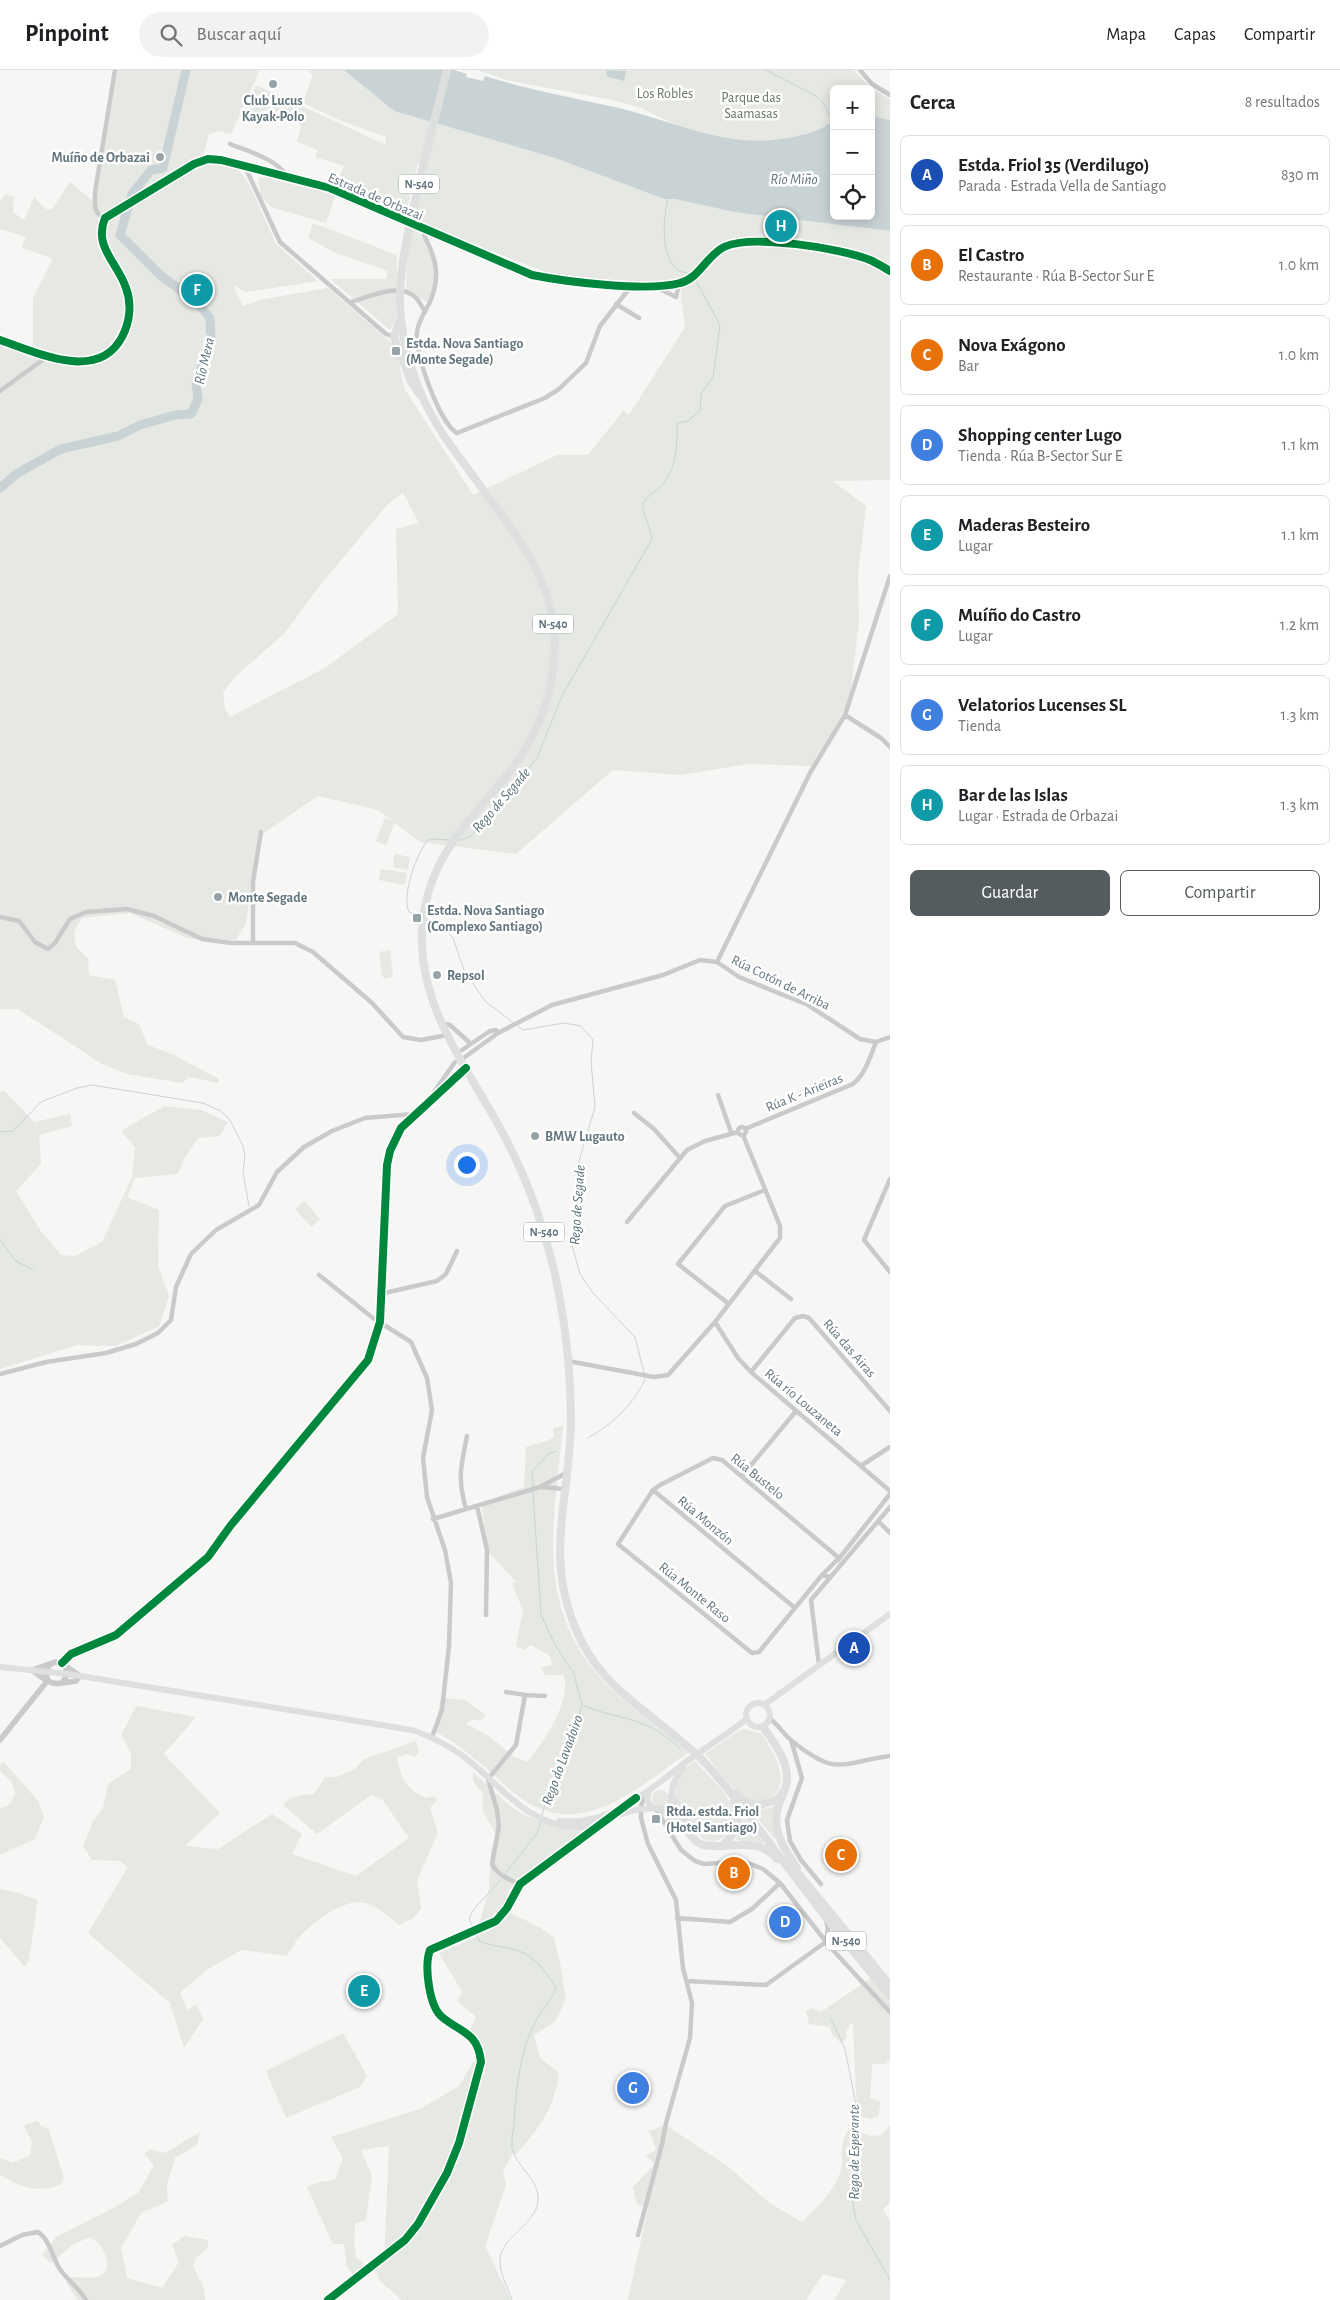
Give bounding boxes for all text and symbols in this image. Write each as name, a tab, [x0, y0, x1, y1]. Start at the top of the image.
search box	[139, 12, 489, 57]
icon: search	[157, 21, 185, 49]
text: Pinpoint	[25, 22, 109, 46]
text: Buscar aquí	[197, 25, 281, 44]
text: Mapa	[1106, 26, 1146, 44]
text: Capas	[1174, 26, 1216, 44]
text: Compartir	[1244, 26, 1315, 44]
marker: Club Lucus Kayak-Polo	[267, 78, 279, 90]
map controls	[830, 85, 875, 220]
button: +	[830, 85, 875, 130]
park label: Los Robles	[637, 87, 693, 101]
park label: Parque das Saamasas	[721, 91, 781, 121]
text: Cerca	[910, 92, 956, 113]
place label: Club Lucus Kayak-Polo	[242, 94, 304, 124]
text: 8 resultados	[1245, 94, 1320, 110]
button: −	[830, 130, 875, 175]
place label: Muíño de Orbazai	[52, 151, 150, 165]
marker: Muíño de Orbazai	[154, 151, 166, 163]
text: Estda. Friol 35 (Verdilugo)	[958, 156, 1150, 175]
text: A	[922, 167, 932, 183]
text: 830 m	[1281, 167, 1319, 183]
street label: Estrada de Orbazai	[326, 171, 425, 223]
water label: Río Miño	[770, 172, 818, 187]
road number: N-540	[399, 175, 439, 194]
button: locate	[830, 175, 875, 220]
text: Parada · Estrada Vella de Santiago	[958, 178, 1166, 194]
pin: H	[765, 207, 797, 245]
text: El Castro	[958, 246, 1024, 265]
text: B	[922, 257, 932, 273]
text: 1.0 km	[1279, 257, 1319, 273]
text: Restaurante · Rúa B-Sector Sur E	[958, 268, 1154, 284]
pin: F	[181, 271, 213, 309]
water label: Río Mera	[192, 336, 217, 386]
text: Nova Exágono	[958, 336, 1066, 355]
place label: Estda. Nova Santiago (Monte Segade)	[406, 337, 524, 367]
marker: Estda. Nova Santiago (Monte Segade)	[390, 345, 402, 357]
text: C	[923, 347, 931, 363]
text: 1.0 km	[1279, 347, 1319, 363]
text: Bar	[958, 358, 979, 374]
text: Shopping center Lugo	[958, 426, 1122, 445]
text: D	[922, 437, 932, 453]
text: 1.1 km	[1282, 437, 1319, 453]
text: Tienda · Rúa B-Sector Sur E	[958, 448, 1122, 464]
text: Maderas Besteiro	[958, 516, 1090, 535]
text: E	[923, 527, 931, 543]
text: 1.1 km	[1282, 527, 1319, 543]
text: Lugar	[958, 538, 993, 554]
text: Muíño do Castro	[958, 606, 1081, 625]
road number: N-540	[533, 614, 573, 634]
text: F	[923, 617, 931, 633]
text: 1.2 km	[1280, 617, 1319, 633]
text: Lugar	[958, 628, 993, 644]
text: Velatorios Lucenses SL	[958, 696, 1127, 715]
text: G	[922, 707, 932, 723]
text: 1.3 km	[1281, 707, 1319, 723]
text: Tienda	[958, 718, 1001, 734]
water label: Rego de Segade	[469, 765, 534, 836]
text: Bar de las Islas	[958, 786, 1068, 805]
text: H	[921, 797, 933, 813]
text: 1.3 km	[1281, 797, 1319, 813]
text: Lugar · Estrada de Orbazai	[958, 808, 1118, 824]
button: Guardar	[910, 870, 1110, 916]
button: Compartir	[1120, 870, 1320, 916]
marker: Monte Segade	[212, 891, 224, 903]
place label: Monte Segade	[228, 891, 308, 905]
place label: Estda. Nova Santiago (Complexo Santiago)	[427, 904, 545, 934]
marker: Estda. Nova Santiago (Complexo Santiago)	[411, 912, 423, 924]
street label: Rúa Cotón de Arriba	[729, 953, 833, 1013]
marker: Repsol	[431, 969, 443, 981]
place label: Repsol	[447, 969, 485, 983]
street label: Rúa K - Arieiras	[764, 1071, 845, 1115]
marker: BMW Lugauto	[529, 1130, 541, 1142]
place label: BMW Lugauto	[545, 1130, 625, 1144]
your location	[454, 1152, 480, 1178]
water label: Rego de Segade	[567, 1164, 588, 1246]
road number: N-540	[524, 1222, 564, 1242]
street label: Rúa das Airas	[820, 1317, 878, 1380]
street label: Rúa río Louzaneta	[762, 1366, 845, 1440]
street label: Rúa Bustelo	[728, 1451, 787, 1503]
street label: Rúa Monzón	[675, 1494, 736, 1548]
street label: Rúa Monte Raso	[656, 1560, 733, 1626]
pin: A	[838, 1629, 870, 1667]
water label: Rego do Lavadoiro	[539, 1713, 586, 1807]
place label: Rtda. estda. Friol (Hotel Santiago)	[666, 1805, 759, 1835]
marker: Rtda. estda. Friol (Hotel Santiago)	[650, 1813, 662, 1825]
pin: C	[825, 1836, 857, 1874]
pin: B	[718, 1854, 750, 1892]
pin: D	[769, 1903, 801, 1941]
road number: N-540	[826, 1932, 866, 1950]
pin: E	[348, 1972, 380, 2010]
pin: G	[617, 2069, 649, 2107]
water label: Rego de Esperante	[847, 2104, 862, 2200]

